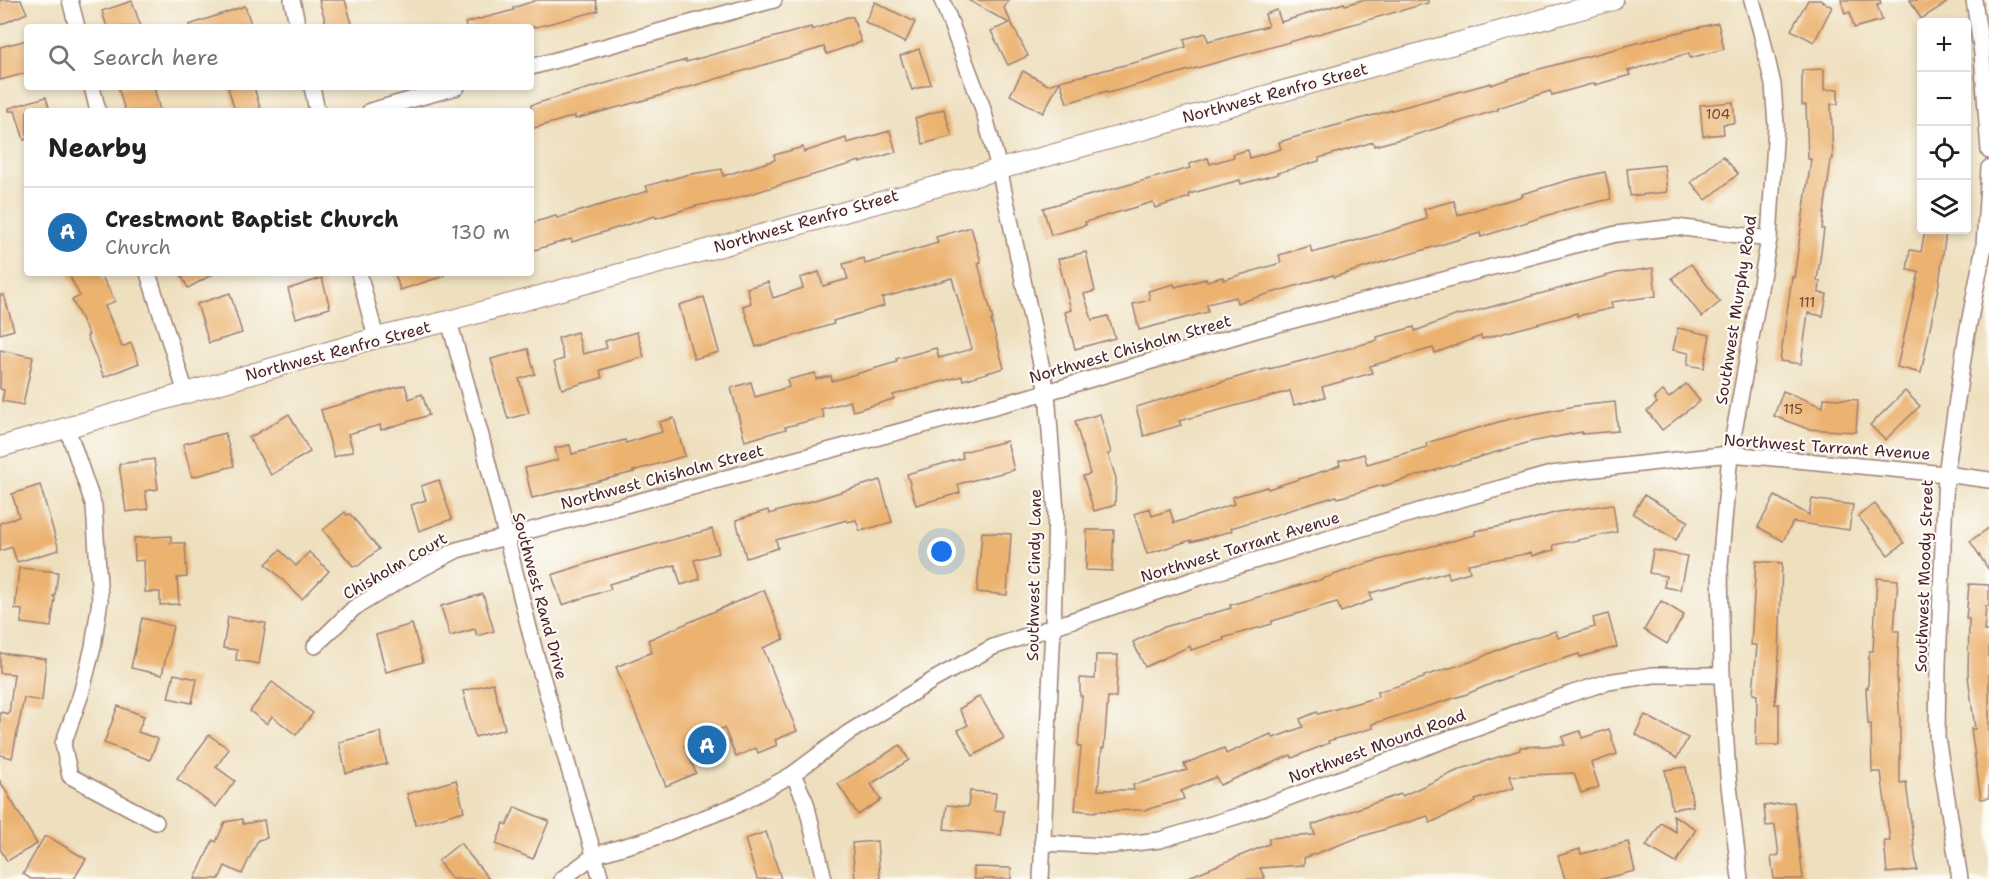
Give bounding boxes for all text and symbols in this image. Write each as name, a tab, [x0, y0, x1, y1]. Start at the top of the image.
map controls	[1917, 18, 1971, 234]
button: +	[1917, 18, 1971, 72]
search box	[24, 24, 534, 90]
icon: search	[45, 41, 78, 74]
text: Search here	[93, 43, 219, 72]
street label: Northwest Renfro Street	[1180, 58, 1370, 128]
button: −	[1917, 72, 1971, 126]
house number: 104	[1706, 105, 1731, 123]
button: locate	[1917, 126, 1971, 180]
text: Nearby	[48, 130, 147, 165]
button: layers	[1917, 180, 1971, 234]
street label: Northwest Renfro Street	[711, 185, 901, 257]
text: Crestmont Baptist Church	[105, 205, 399, 234]
street label: Southwest Murphy Road	[1711, 214, 1761, 406]
text: A	[60, 219, 75, 245]
text: 130 m	[451, 219, 510, 245]
text: Church	[105, 234, 171, 260]
house number: 111	[1799, 293, 1815, 311]
street label: Northwest Chisholm Street	[1027, 310, 1233, 388]
street label: Northwest Renfro Street	[243, 316, 433, 386]
house number: 115	[1783, 400, 1803, 418]
street label: Northwest Tarrant Avenue	[1723, 429, 1931, 465]
street label: Northwest Chisholm Street	[558, 440, 766, 514]
street label: Southwest Moody Street	[1910, 479, 1938, 673]
street label: Southwest Cindy Lane	[1022, 489, 1046, 661]
street label: Northwest Tarrant Avenue	[1138, 507, 1342, 587]
street label: Southwest Rand Drive	[508, 510, 572, 682]
street label: Chisholm Court	[339, 528, 451, 604]
your location	[927, 537, 956, 566]
street label: Northwest Mound Road	[1285, 704, 1469, 788]
pin: A	[688, 722, 726, 768]

